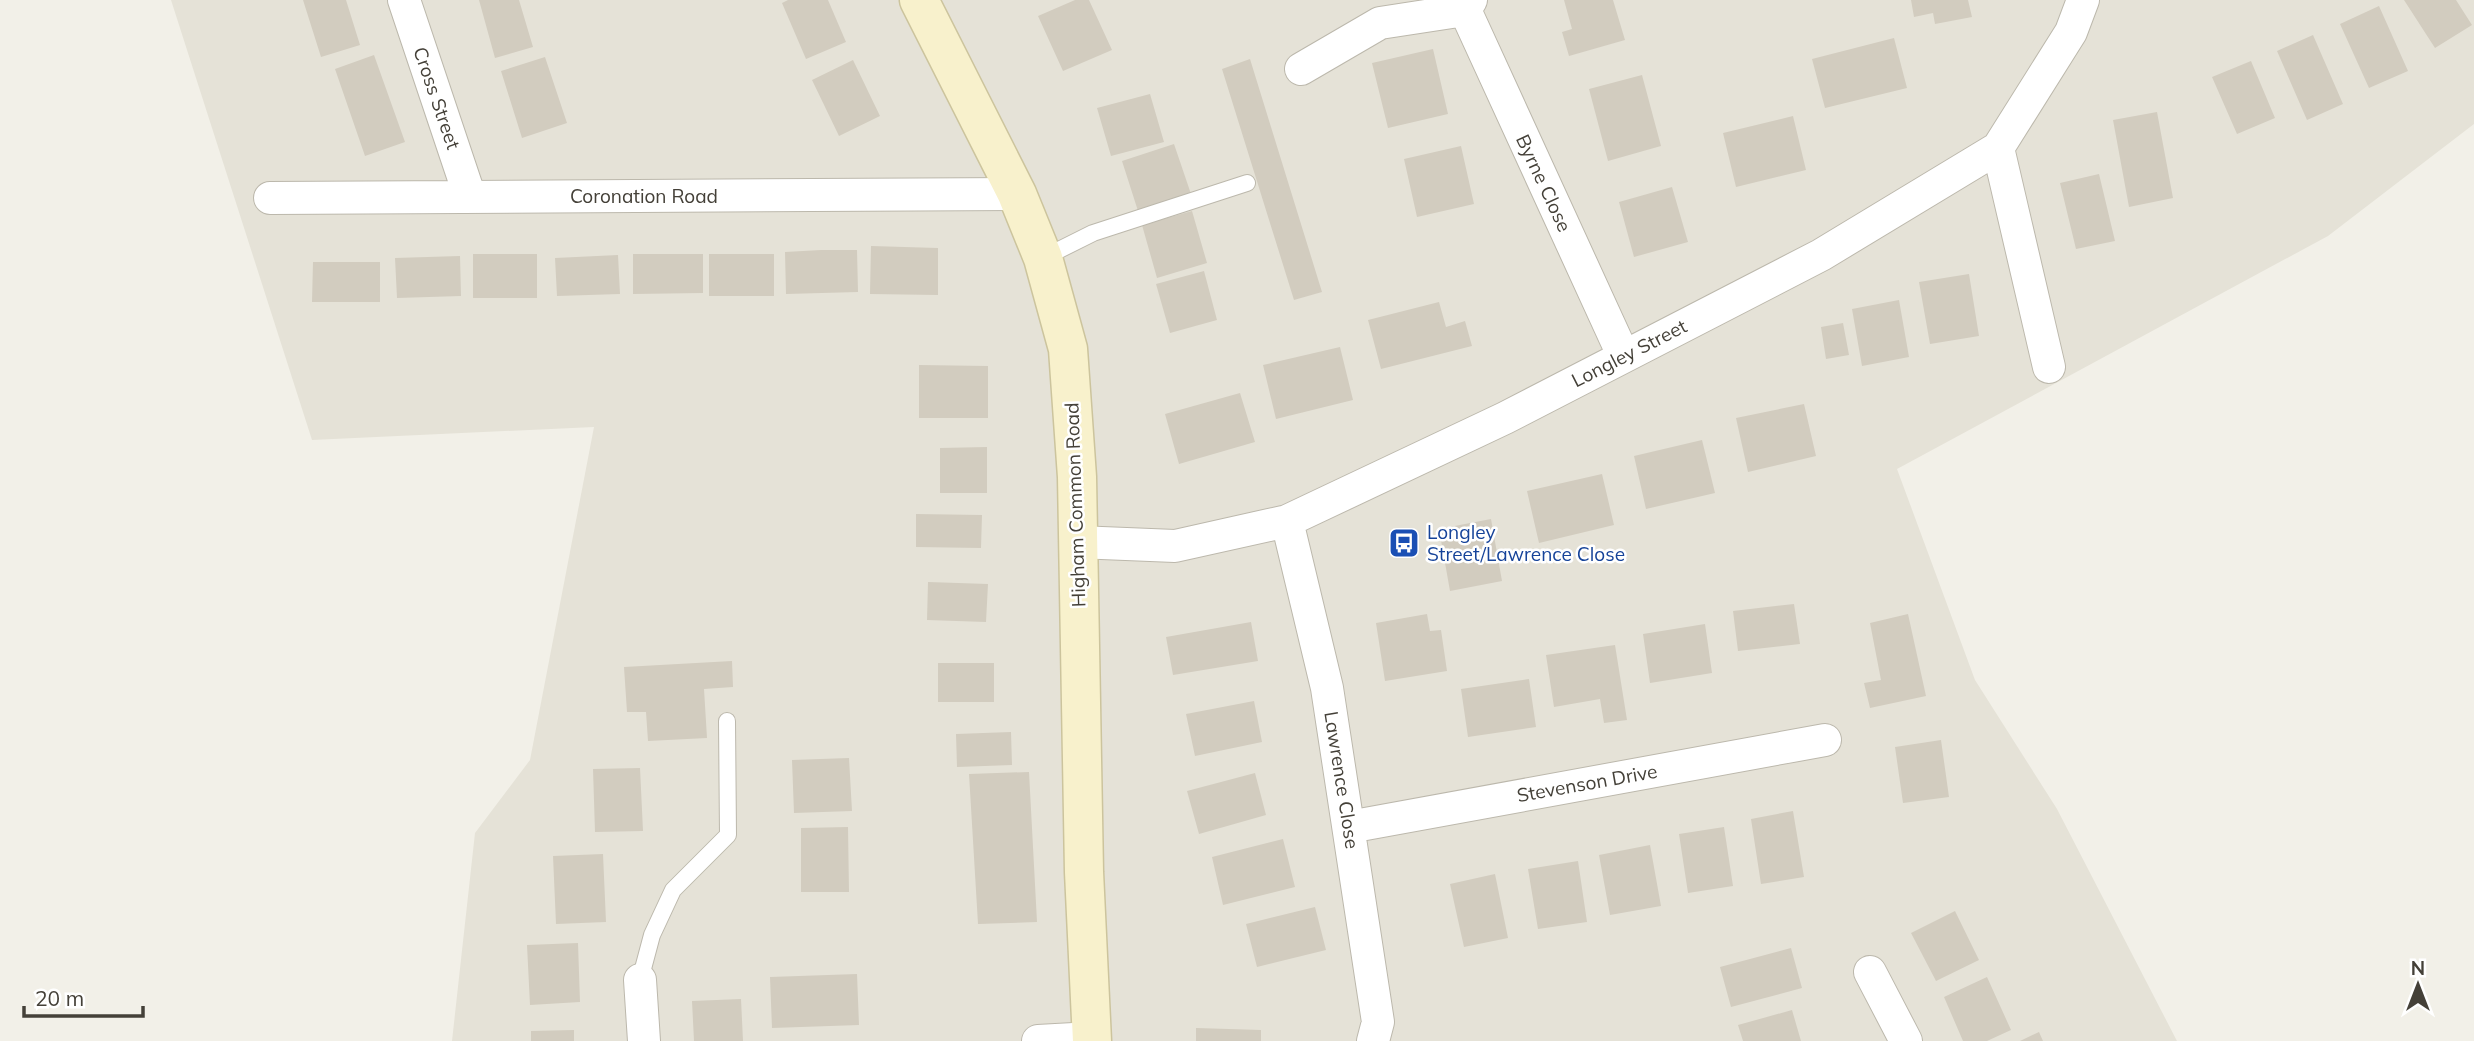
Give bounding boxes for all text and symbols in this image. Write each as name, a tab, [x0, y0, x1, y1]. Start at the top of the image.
street label: Cross Street	[408, 44, 466, 153]
street label: Byrne Close	[1511, 131, 1577, 235]
street label: Coronation Road	[570, 184, 718, 208]
street label: Longley Street	[1567, 314, 1691, 392]
street label: Higham Common Road	[1059, 402, 1091, 608]
place label: Longley Street/Lawrence Close	[1427, 520, 1625, 566]
bus stop icon: Longley Street/Lawrence Close	[1387, 526, 1421, 560]
street label: Lawrence Close	[1319, 709, 1365, 851]
street label: Stevenson Drive	[1515, 759, 1659, 807]
north arrow	[2383, 950, 2453, 1020]
text: N	[2411, 956, 2425, 980]
scale bar	[24, 974, 144, 1018]
text: 20 m	[35, 985, 84, 1011]

